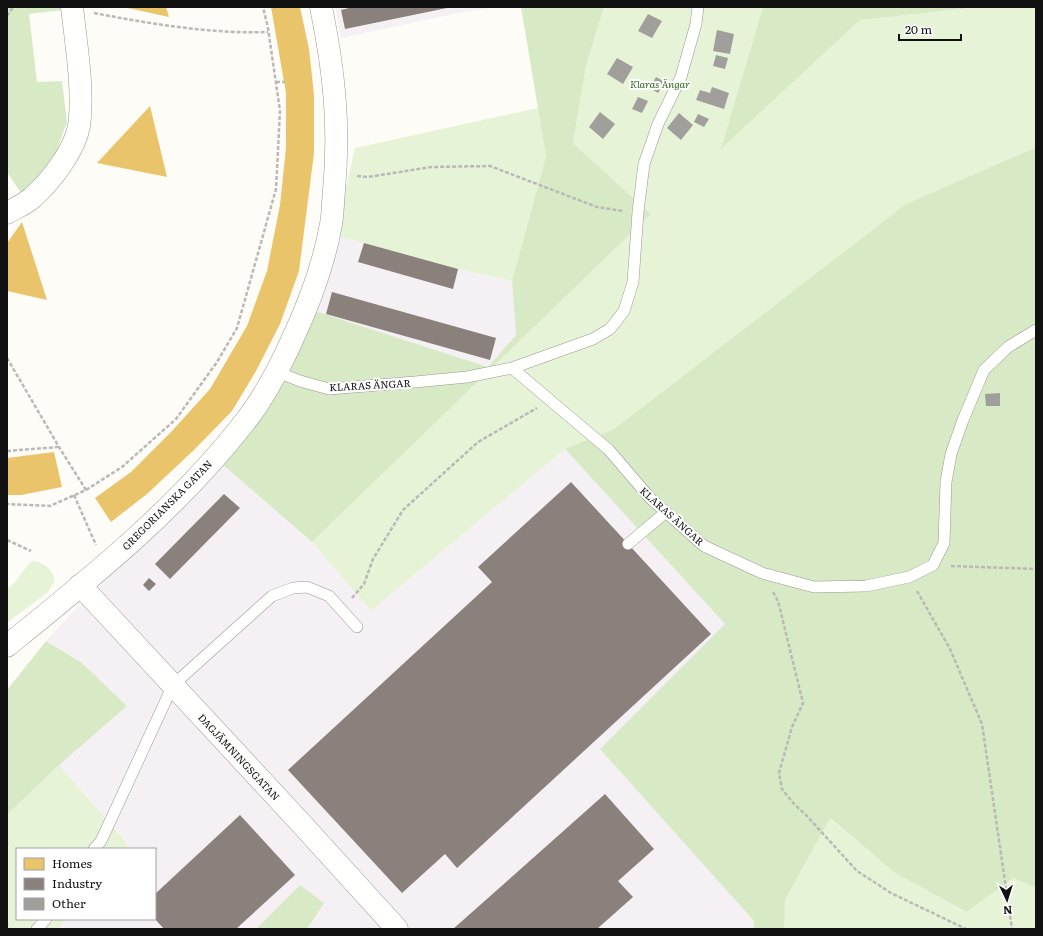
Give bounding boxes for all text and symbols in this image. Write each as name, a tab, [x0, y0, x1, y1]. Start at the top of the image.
scale bar	[899, 16, 961, 42]
text: 20 m	[905, 20, 932, 38]
park label: Klaras Ängar	[630, 76, 690, 91]
street label: KLARAS ÄNGAR	[329, 375, 411, 394]
street label: GREGORIANSKA GATAN	[118, 456, 215, 553]
street label: KLARAS ÄNGAR	[637, 483, 708, 548]
street label: DAGJÄMNINGSGATAN	[195, 710, 284, 803]
legend	[16, 848, 156, 920]
text: Homes	[52, 854, 92, 872]
text: Industry	[52, 874, 102, 892]
north arrow	[987, 880, 1027, 920]
text: Other	[52, 894, 86, 912]
text: N	[1003, 903, 1013, 919]

